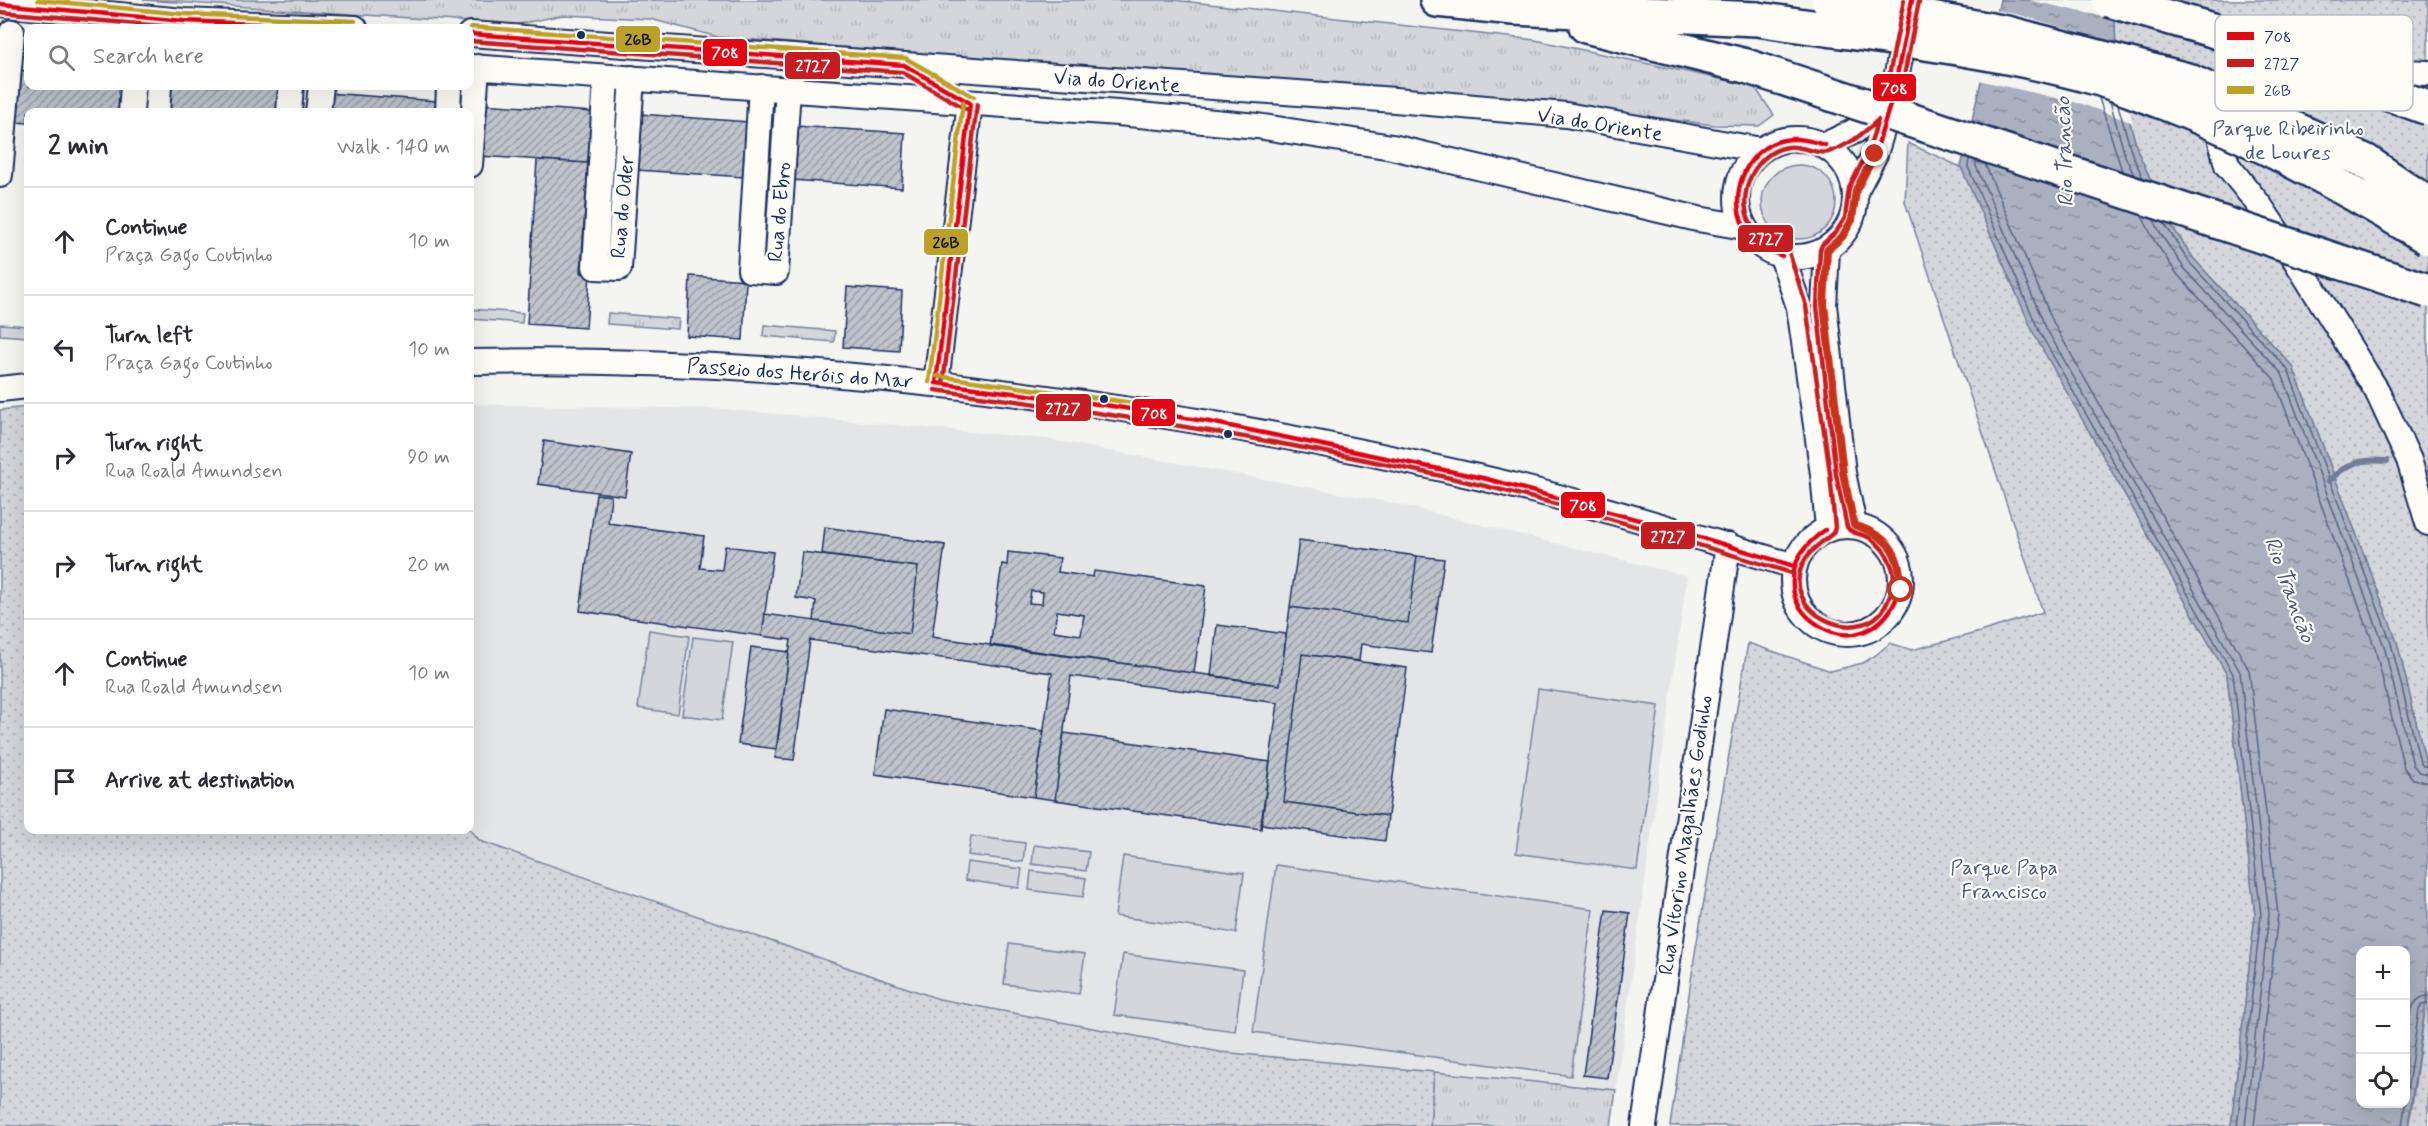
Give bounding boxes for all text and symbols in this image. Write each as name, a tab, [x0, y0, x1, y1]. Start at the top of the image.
legend	[2215, 15, 2413, 111]
search box	[24, 24, 474, 90]
line badge: 26B	[615, 25, 661, 53]
text: 708	[2264, 27, 2292, 48]
unlabelled marker	[575, 29, 587, 41]
text: 26B	[625, 30, 651, 51]
line badge: 708	[702, 38, 748, 67]
icon: search	[45, 41, 78, 74]
text: Search here	[93, 43, 204, 71]
text: 708	[711, 43, 739, 64]
line badge: 2727	[784, 51, 841, 80]
text: 2727	[2264, 54, 2299, 75]
text: 2727	[795, 56, 831, 77]
street label: Via do Oriente	[1053, 64, 1181, 100]
line badge: 708	[1872, 73, 1917, 102]
text: 708	[1880, 79, 1908, 100]
text: 26B	[2264, 81, 2291, 102]
water label: Rio Trancão	[2049, 96, 2081, 208]
street label: Via do Oriente	[1535, 101, 1665, 149]
park label: Parque Ribeirinho de Loures	[2212, 115, 2364, 167]
text: 2 min	[48, 130, 109, 164]
text: Walk · 140 m	[337, 134, 450, 161]
route end	[1861, 140, 1887, 166]
street label: Rua do Oder	[605, 154, 641, 260]
street label: Rua do Ebro	[762, 161, 798, 263]
text: Continue	[105, 214, 187, 242]
line badge: 2727	[1737, 224, 1794, 253]
icon: ahead	[48, 225, 81, 258]
text: 10 m	[408, 228, 450, 255]
line badge: 26B	[923, 228, 969, 256]
text: 2727	[1748, 229, 1784, 250]
text: 26B	[933, 233, 959, 254]
text: Praça Gago Coutinho	[105, 242, 273, 269]
text: Turn left	[105, 322, 193, 350]
icon: left	[48, 333, 81, 366]
text: 10 m	[408, 336, 450, 363]
text: Praça Gago Coutinho	[105, 350, 273, 377]
street label: Passeio dos Heróis do Mar	[686, 352, 914, 396]
line badge: 2727	[1035, 393, 1092, 422]
unlabelled marker	[1098, 393, 1110, 405]
line badge: 708	[1131, 398, 1176, 427]
text: 2727	[1045, 399, 1081, 420]
text: 708	[1140, 404, 1168, 425]
unlabelled marker	[1222, 428, 1234, 440]
text: Turn right	[105, 430, 203, 458]
icon: right	[48, 441, 81, 474]
text: 90 m	[407, 444, 450, 471]
text: Rua Roald Amundsen	[105, 458, 283, 485]
line badge: 708	[1560, 491, 1606, 519]
text: 708	[1569, 496, 1597, 517]
line badge: 2727	[1640, 521, 1696, 550]
text: 2727	[1650, 527, 1686, 548]
water label: Rio Trancão	[2257, 533, 2321, 647]
icon: right	[48, 549, 81, 582]
text: Turn right	[105, 551, 203, 579]
text: 20 m	[407, 552, 450, 579]
route start	[1887, 576, 1913, 602]
text: Continue	[105, 646, 187, 674]
icon: ahead	[48, 657, 81, 690]
text: 10 m	[408, 660, 450, 687]
text: Rua Roald Amundsen	[105, 674, 283, 701]
street label: Rua Vitorino Magalhães Godinho	[1652, 693, 1720, 977]
icon: arrive	[48, 765, 81, 798]
text: Arrive at destination	[105, 767, 295, 795]
park label: Parque Papa Francisco	[1950, 854, 2058, 906]
map controls	[2356, 946, 2410, 1108]
button: +	[2356, 946, 2410, 1000]
button: −	[2356, 1000, 2410, 1054]
button: locate	[2356, 1054, 2410, 1108]

